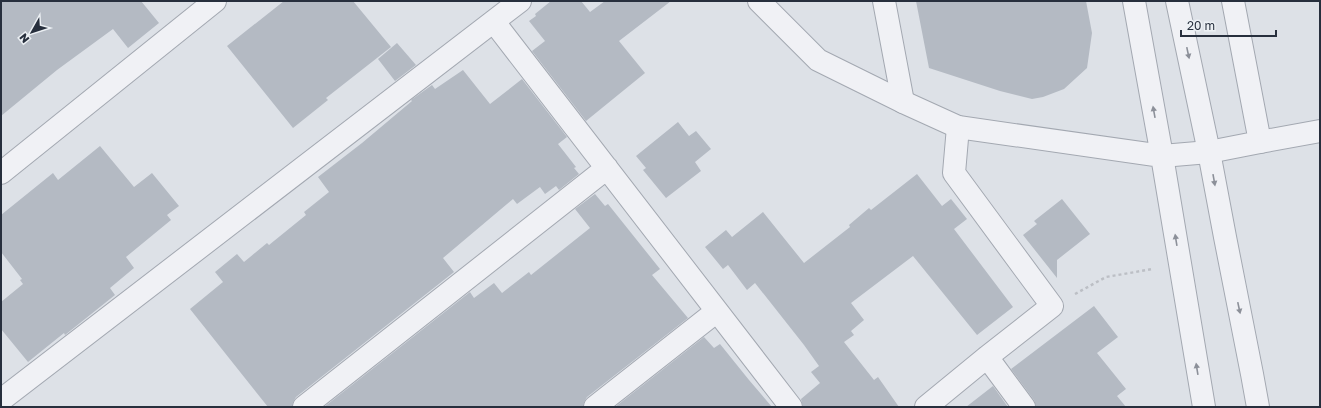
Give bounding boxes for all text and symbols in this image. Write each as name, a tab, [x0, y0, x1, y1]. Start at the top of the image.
north arrow	[12, 12, 52, 52]
scale bar	[1181, 12, 1276, 38]
text: 20 m	[1187, 18, 1215, 33]
text: N	[16, 31, 32, 46]
one-way arrow	[1186, 47, 1192, 59]
one-way arrow	[1151, 106, 1157, 118]
one-way arrow	[1212, 174, 1218, 186]
one-way arrow	[1173, 234, 1179, 246]
one-way arrow	[1236, 302, 1242, 314]
one-way arrow	[1194, 362, 1200, 375]

